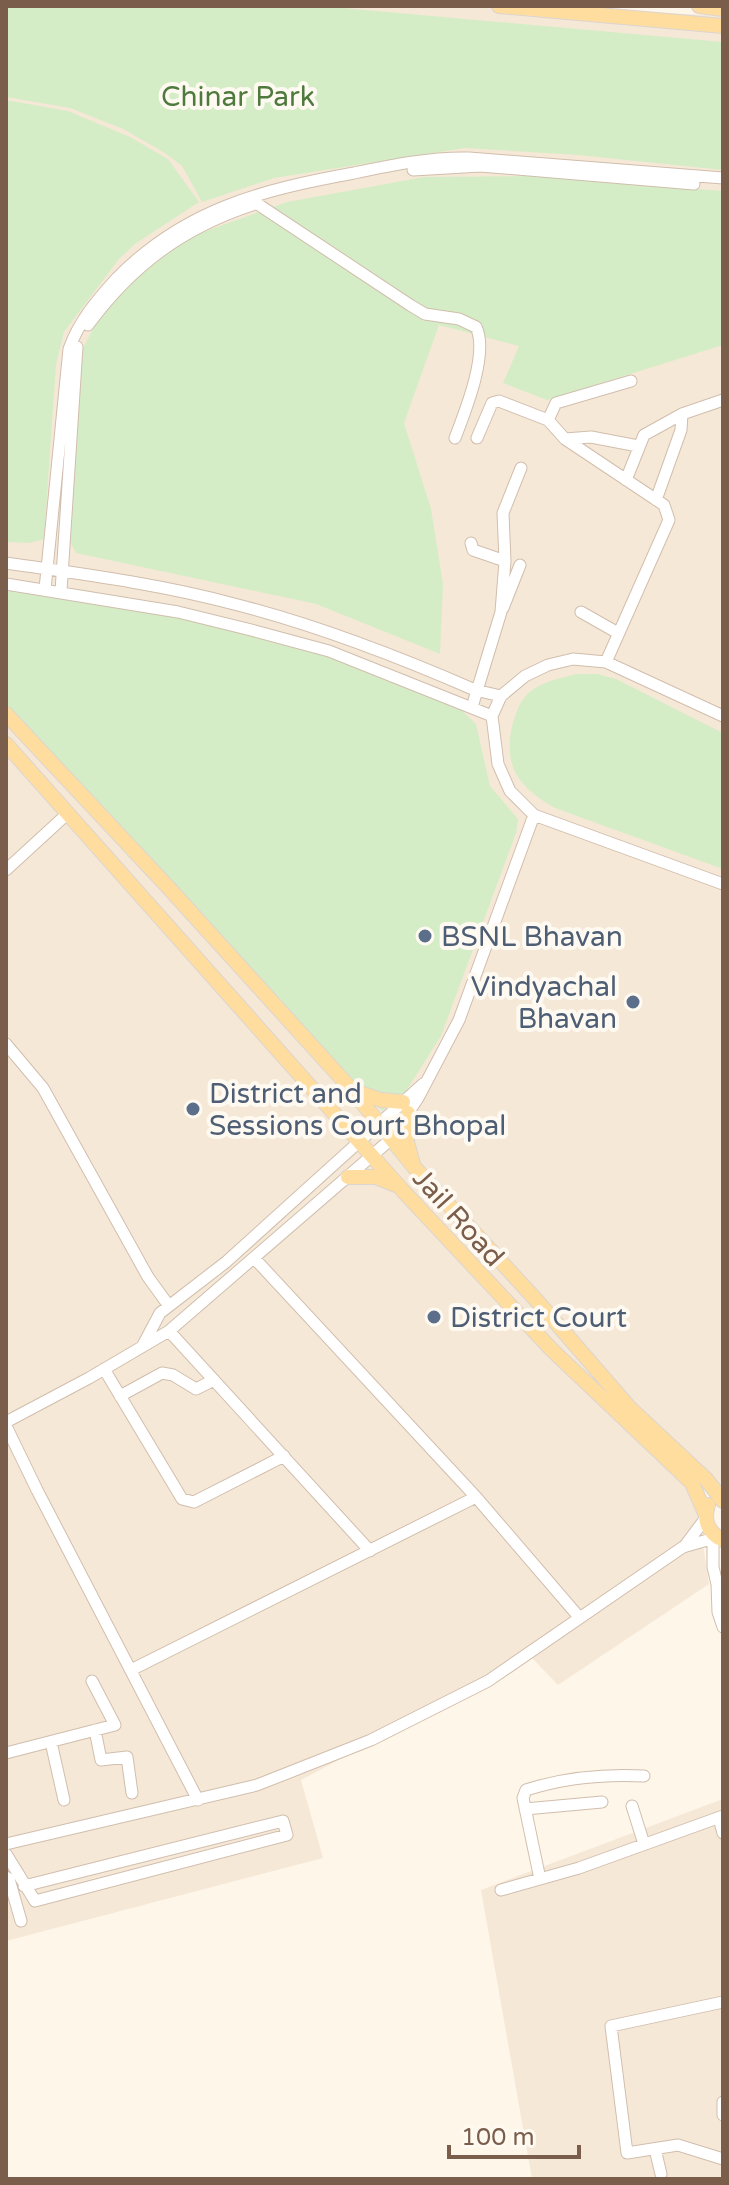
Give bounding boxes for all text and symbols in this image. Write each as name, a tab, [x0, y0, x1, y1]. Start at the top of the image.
park label: Chinar Park	[161, 80, 315, 114]
place label: BSNL Bhavan	[441, 920, 623, 954]
marker: BSNL Bhavan	[416, 927, 434, 945]
place label: Vindyachal Bhavan	[471, 970, 617, 1036]
marker: Vindyachal Bhavan	[624, 993, 642, 1011]
place label: District and Sessions Court Bhopal	[209, 1077, 506, 1143]
marker: District and Sessions Court Bhopal	[184, 1100, 202, 1118]
street label: Jail Road	[405, 1162, 511, 1274]
place label: District Court	[450, 1301, 627, 1335]
marker: District Court	[425, 1308, 443, 1326]
scale bar	[449, 2109, 579, 2159]
text: 100 m	[461, 2123, 535, 2152]

